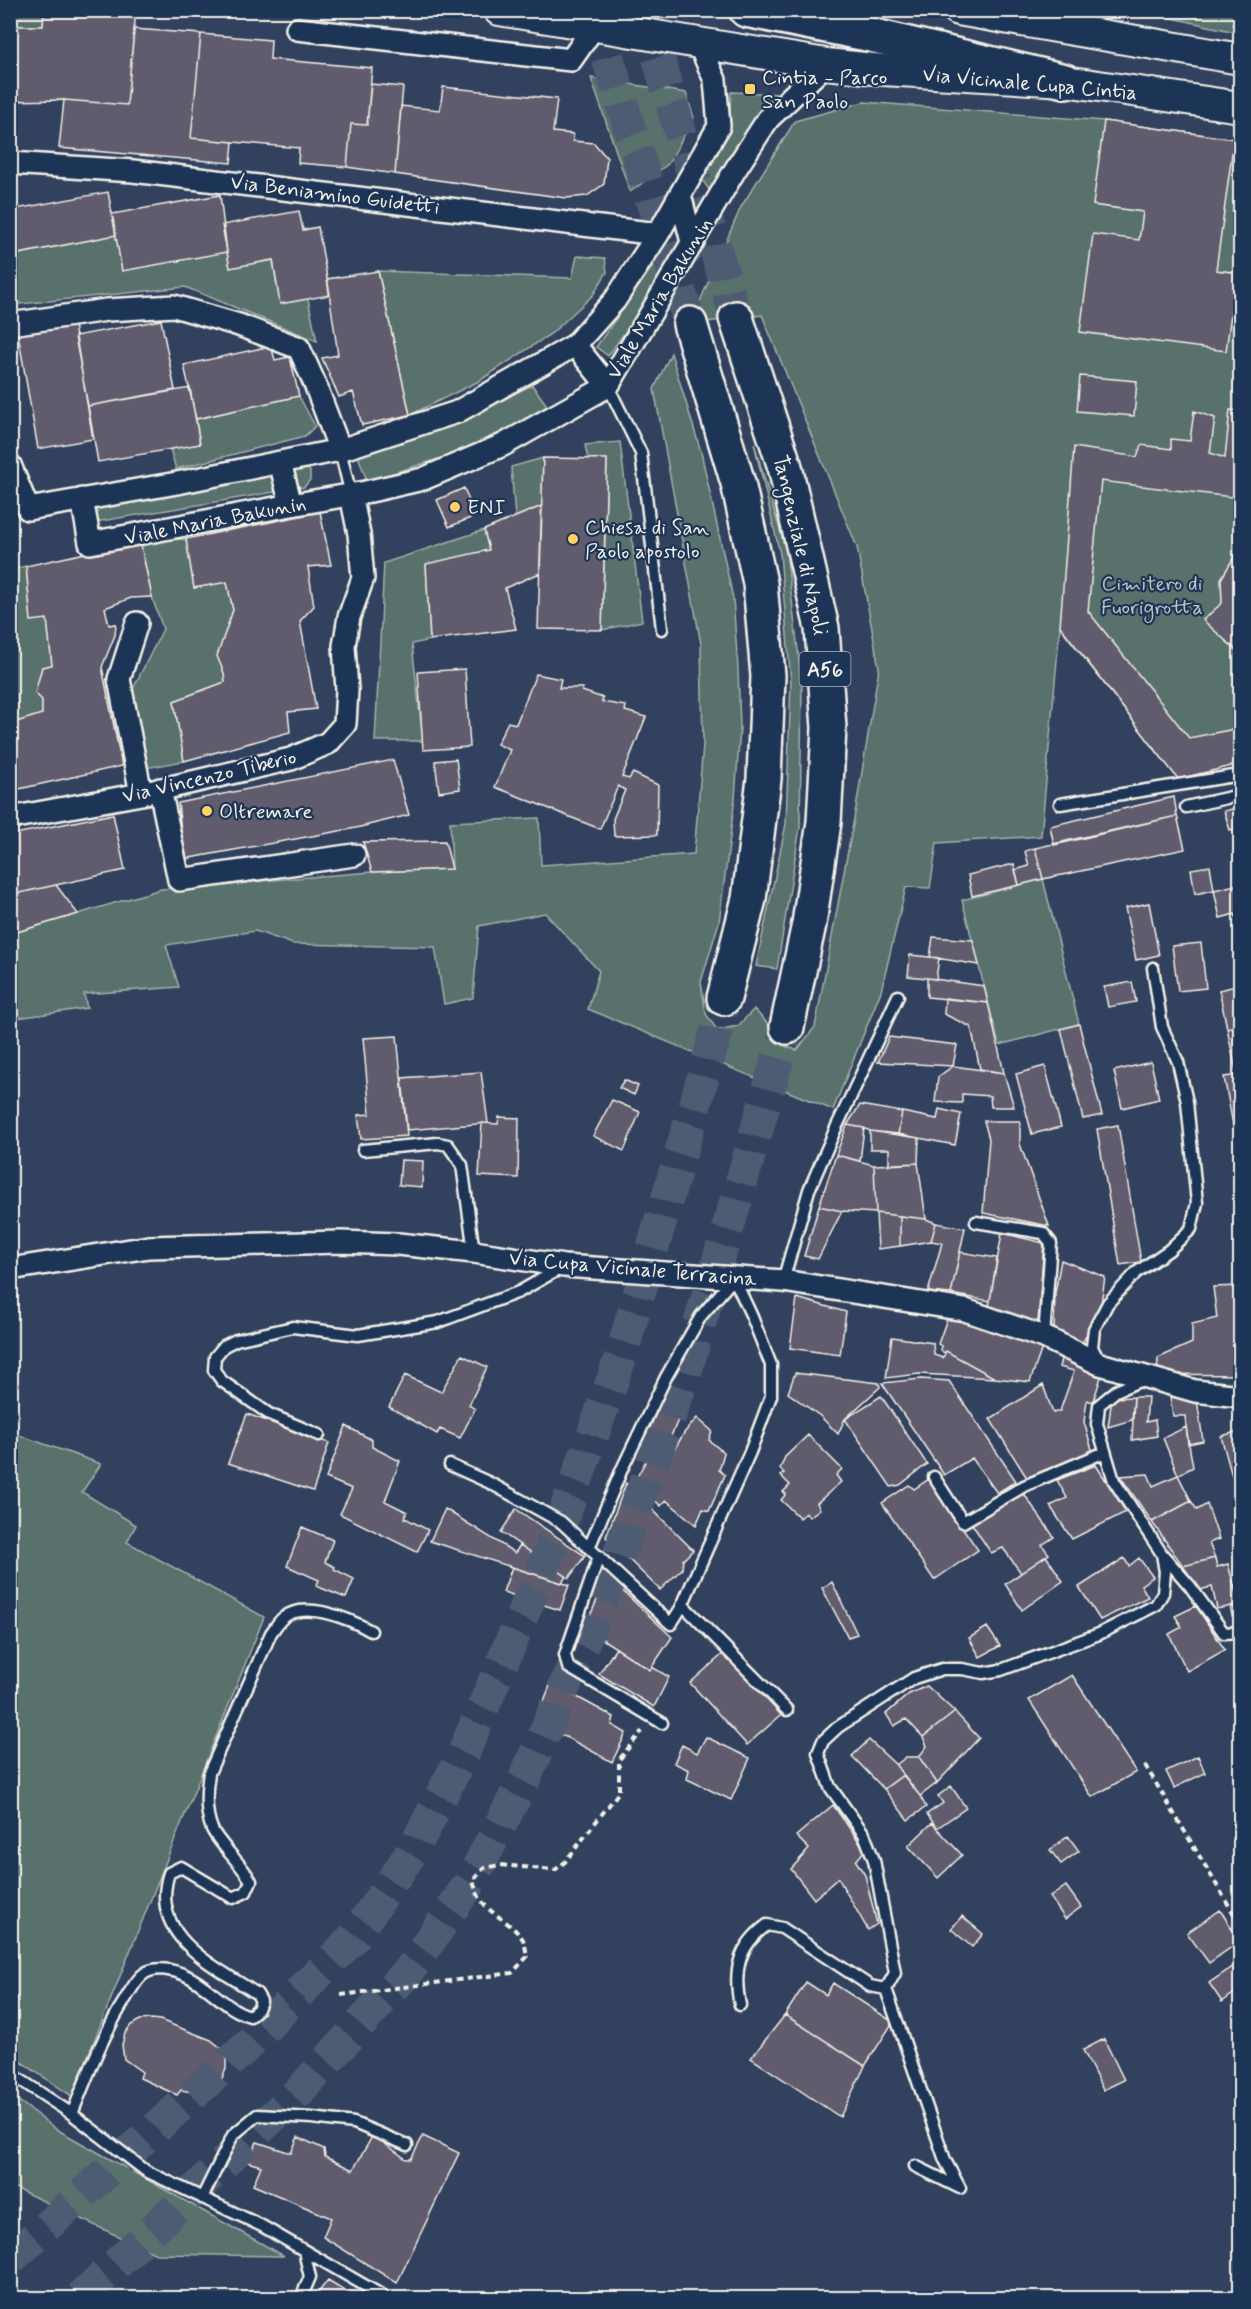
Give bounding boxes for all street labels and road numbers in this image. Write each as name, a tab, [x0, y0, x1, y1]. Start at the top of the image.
street label: Via Vicinale Cupa Cintia	[921, 61, 1139, 107]
street label: Via Beniamino Guidetti	[229, 168, 441, 222]
street label: Viale Maria Bakunin	[600, 212, 719, 385]
street label: Tangenziale di Napoli	[765, 452, 834, 638]
street label: Viale Maria Bakunin	[122, 490, 308, 552]
road number: A56	[800, 652, 850, 686]
street label: Via Vincenzo Tiberio	[119, 743, 299, 811]
street label: Via Cupa Vicinale Terracina	[508, 1244, 758, 1294]

